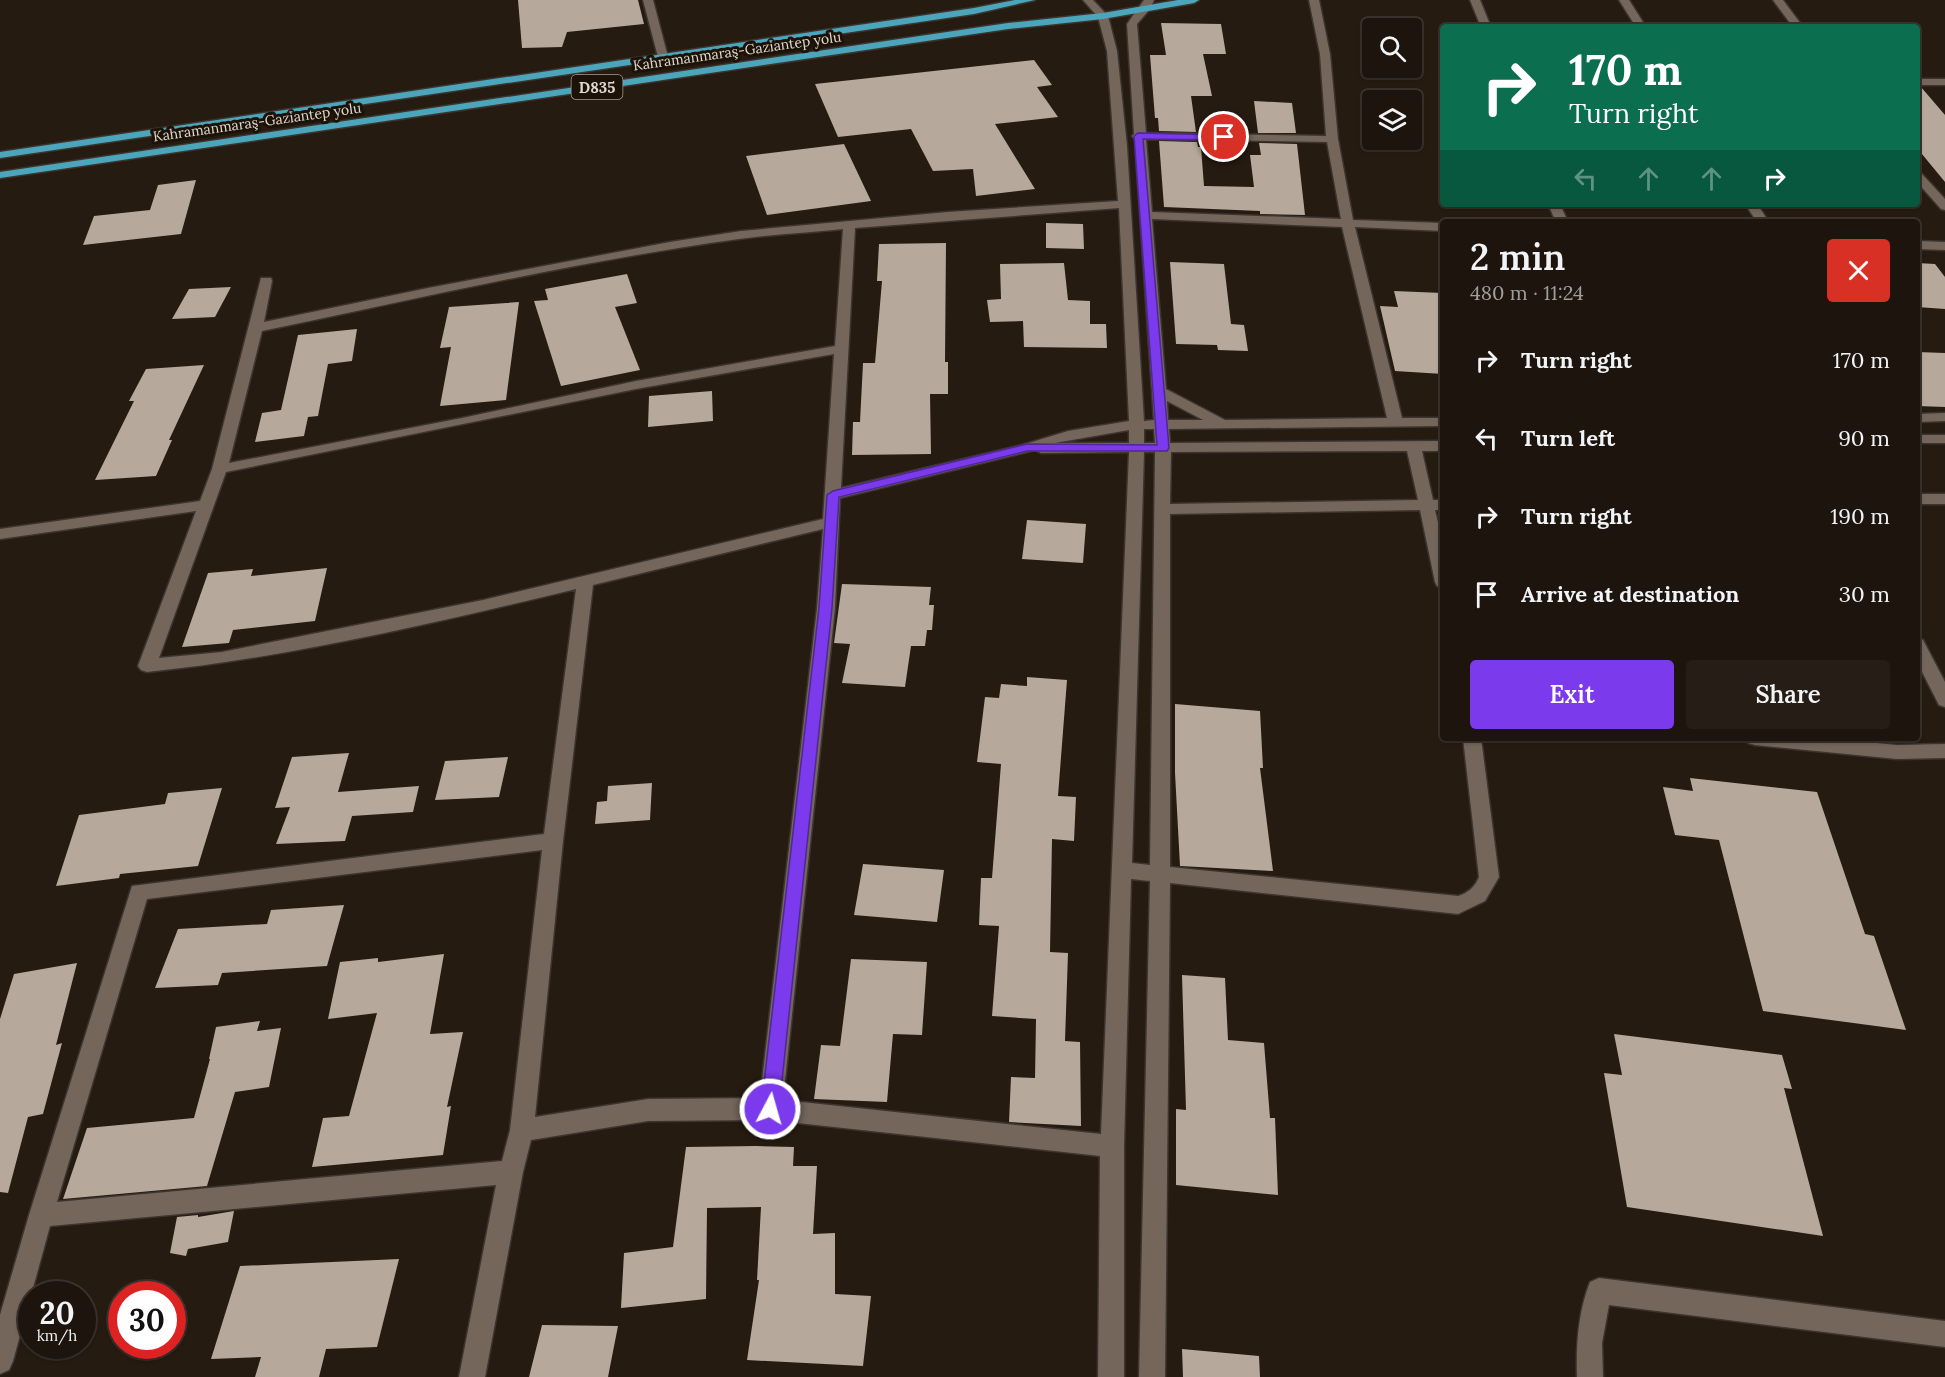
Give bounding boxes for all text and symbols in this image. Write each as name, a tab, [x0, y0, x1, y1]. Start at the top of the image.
map controls	[1362, 18, 1422, 150]
button: search	[1362, 18, 1422, 78]
street label: Kahramanmaraş-Gaziantep yolu	[632, 27, 842, 75]
text: 170 m	[1569, 43, 1682, 97]
icon: right	[1470, 48, 1548, 126]
road number: D835	[572, 75, 622, 99]
button: layers	[1362, 90, 1422, 150]
text: Turn right	[1569, 96, 1698, 130]
street label: Kahramanmaraş-Gaziantep yolu	[152, 98, 362, 146]
pin	[1198, 111, 1249, 162]
icon: arrive	[1207, 120, 1240, 153]
icon: left	[1569, 162, 1602, 195]
icon: ahead	[1632, 162, 1665, 195]
icon: ahead	[1695, 162, 1728, 195]
icon: right	[1758, 162, 1791, 195]
text: 2 min	[1470, 234, 1565, 280]
button: close	[1827, 239, 1890, 302]
text: 480 m · 11:24	[1470, 280, 1584, 305]
icon: right	[1470, 344, 1503, 377]
text: Turn right	[1521, 346, 1632, 374]
text: 170 m	[1833, 346, 1890, 374]
icon: left	[1470, 422, 1503, 455]
text: Turn left	[1521, 424, 1615, 452]
text: 90 m	[1838, 424, 1890, 452]
icon: right	[1470, 500, 1503, 533]
text: Turn right	[1521, 502, 1632, 530]
text: 190 m	[1830, 502, 1890, 530]
icon: arrive	[1470, 578, 1503, 611]
text: Arrive at destination	[1521, 580, 1739, 608]
text: 30 m	[1839, 580, 1890, 608]
button: Exit	[1470, 660, 1674, 729]
button: Share	[1686, 660, 1890, 729]
position arrow	[738, 1077, 802, 1141]
speed limit sign: 30	[108, 1281, 186, 1359]
text: 20	[39, 1294, 75, 1332]
text: km/h	[37, 1326, 77, 1345]

